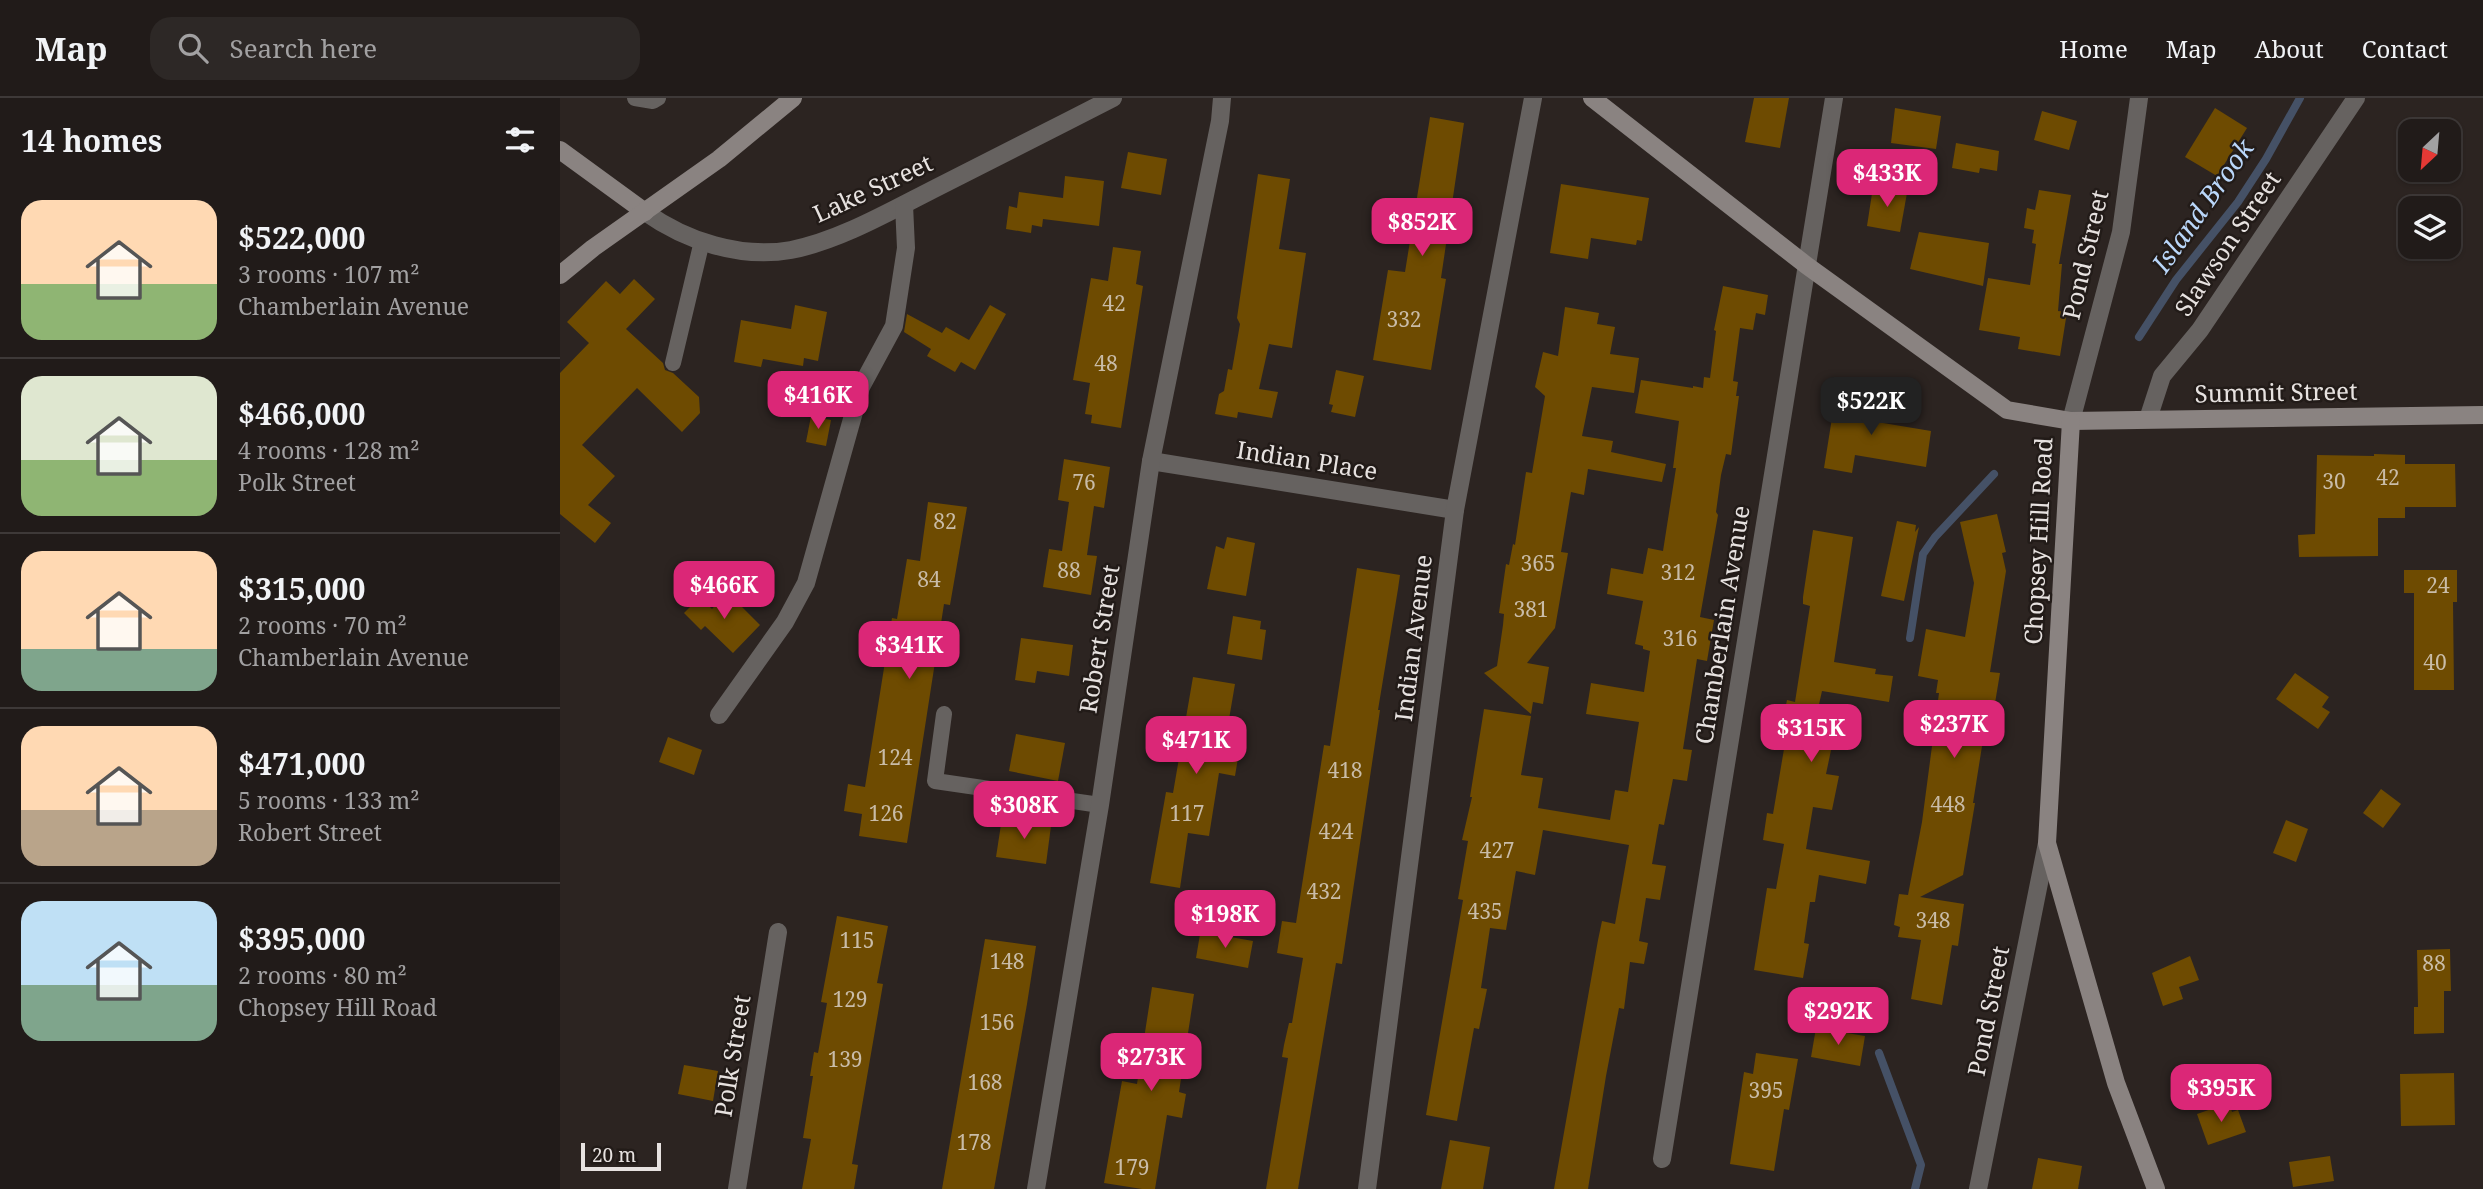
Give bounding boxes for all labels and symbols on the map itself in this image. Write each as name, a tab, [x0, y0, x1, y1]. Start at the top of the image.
north arrow	[2398, 119, 2460, 182]
water label: Island Brook	[2142, 131, 2262, 280]
street label: Lake Street	[807, 146, 937, 230]
pin: $433K	[1838, 150, 1936, 209]
street label: Slawson Street	[2166, 164, 2287, 322]
street label: Pond Street	[2054, 187, 2115, 323]
pin: $852K	[1373, 198, 1471, 258]
house number: 42	[1102, 289, 1126, 317]
house number: 332	[1386, 305, 1422, 333]
house number: 48	[1094, 349, 1118, 377]
pin: $416K	[769, 372, 867, 431]
street label: Summit Street	[2194, 374, 2358, 409]
pin: $522K	[1822, 378, 1920, 437]
street label: Indian Place	[1235, 432, 1380, 487]
street label: Chopsey Hill Road	[2016, 436, 2059, 645]
house number: 42	[2376, 463, 2400, 491]
house number: 30	[2322, 467, 2346, 495]
house number: 76	[1072, 468, 1096, 496]
street label: Chamberlain Avenue	[1686, 503, 1757, 746]
house number: 82	[933, 507, 957, 535]
house number: 365	[1520, 549, 1556, 577]
street label: Indian Avenue	[1386, 553, 1439, 723]
house number: 88	[1057, 556, 1081, 584]
house number: 312	[1660, 558, 1696, 586]
pin: $466K	[675, 561, 773, 621]
street label: Robert Street	[1070, 562, 1127, 715]
house number: 84	[917, 565, 941, 593]
house number: 24	[2426, 571, 2450, 599]
house number: 381	[1513, 595, 1549, 623]
pin: $341K	[860, 622, 958, 681]
house number: 316	[1662, 624, 1698, 652]
house number: 40	[2423, 648, 2447, 676]
pin: $237K	[1905, 700, 2003, 760]
pin: $315K	[1762, 704, 1860, 764]
pin: $471K	[1147, 716, 1245, 776]
house number: 124	[877, 743, 913, 771]
house number: 418	[1327, 756, 1363, 784]
pin: $308K	[975, 782, 1073, 841]
house number: 448	[1930, 790, 1966, 818]
house number: 126	[868, 799, 904, 827]
house number: 117	[1169, 799, 1205, 827]
house number: 424	[1318, 817, 1354, 845]
house number: 427	[1479, 836, 1515, 864]
house number: 432	[1306, 877, 1342, 905]
pin: $198K	[1176, 890, 1274, 950]
house number: 435	[1467, 897, 1503, 925]
house number: 348	[1915, 906, 1951, 934]
house number: 115	[839, 926, 875, 954]
street label: Pond Street	[1959, 943, 2016, 1079]
house number: 148	[989, 947, 1025, 975]
house number: 88	[2422, 949, 2446, 977]
house number: 129	[832, 985, 868, 1013]
pin: $292K	[1789, 988, 1887, 1047]
street label: Polk Street	[706, 992, 757, 1119]
house number: 156	[979, 1008, 1015, 1036]
pin: $273K	[1102, 1034, 1200, 1093]
house number: 139	[827, 1045, 863, 1073]
pin: $395K	[2172, 1065, 2270, 1124]
house number: 168	[967, 1068, 1003, 1096]
house number: 395	[1748, 1076, 1784, 1104]
house number: 178	[956, 1128, 992, 1156]
scale bar	[581, 1140, 662, 1172]
house number: 179	[1114, 1153, 1150, 1181]

